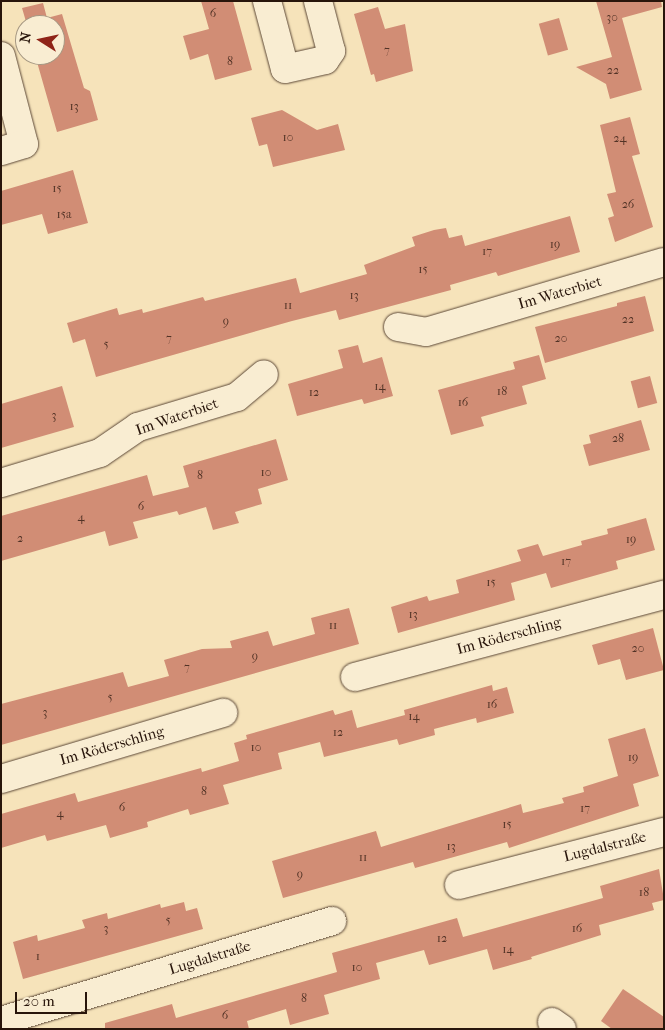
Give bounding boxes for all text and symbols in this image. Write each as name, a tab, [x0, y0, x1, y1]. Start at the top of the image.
house number: 6	[210, 7, 216, 21]
house number: 30	[606, 11, 618, 25]
north arrow	[15, 15, 65, 65]
text: N	[16, 31, 35, 44]
house number: 7	[384, 44, 390, 58]
house number: 8	[227, 55, 233, 69]
house number: 22	[607, 64, 619, 78]
house number: 13	[69, 100, 79, 114]
house number: 10	[283, 131, 293, 145]
house number: 24	[613, 132, 627, 146]
house number: 15	[52, 182, 62, 196]
house number: 26	[622, 198, 634, 212]
house number: 15a	[57, 208, 71, 222]
house number: 19	[550, 238, 560, 252]
house number: 17	[482, 245, 492, 259]
house number: 15	[418, 263, 428, 277]
street label: Im Waterbiet	[516, 272, 604, 314]
house number: 13	[349, 289, 359, 303]
house number: 11	[284, 299, 292, 313]
house number: 22	[622, 313, 634, 327]
house number: 9	[223, 315, 229, 329]
house number: 7	[166, 332, 172, 346]
house number: 20	[555, 332, 567, 346]
house number: 5	[103, 338, 109, 352]
house number: 14	[374, 380, 386, 394]
house number: 18	[497, 385, 507, 399]
house number: 12	[309, 386, 319, 400]
street label: Im Waterbiet	[133, 394, 221, 440]
house number: 16	[458, 396, 468, 410]
house number: 3	[52, 409, 56, 423]
house number: 28	[612, 432, 624, 446]
house number: 10	[261, 466, 271, 480]
house number: 8	[197, 469, 203, 483]
house number: 6	[138, 500, 144, 514]
house number: 4	[77, 511, 85, 525]
house number: 2	[17, 532, 23, 546]
house number: 19	[626, 533, 636, 547]
house number: 17	[561, 555, 571, 569]
house number: 15	[486, 576, 496, 590]
house number: 13	[408, 608, 418, 622]
street label: Im Röderschling	[455, 613, 563, 659]
house number: 11	[329, 619, 337, 633]
house number: 20	[632, 642, 644, 656]
house number: 9	[252, 650, 258, 664]
house number: 7	[184, 661, 190, 675]
house number: 5	[107, 691, 113, 705]
house number: 16	[487, 698, 497, 712]
house number: 3	[43, 706, 47, 720]
house number: 14	[408, 710, 420, 724]
street label: Im Röderschling	[58, 723, 166, 769]
house number: 12	[333, 726, 343, 740]
house number: 10	[251, 741, 261, 755]
house number: 19	[628, 751, 638, 765]
house number: 8	[201, 785, 207, 799]
house number: 6	[119, 801, 125, 815]
house number: 17	[580, 802, 590, 816]
house number: 4	[56, 807, 64, 821]
house number: 15	[502, 818, 512, 832]
street label: Lugdalstraße	[562, 828, 648, 866]
house number: 13	[446, 840, 456, 854]
house number: 11	[359, 851, 367, 865]
house number: 9	[297, 868, 303, 882]
house number: 18	[639, 886, 649, 900]
house number: 5	[165, 914, 171, 928]
house number: 3	[104, 922, 108, 936]
house number: 16	[572, 922, 582, 936]
house number: 12	[437, 932, 447, 946]
street label: Lugdalstraße	[167, 937, 253, 979]
house number: 14	[502, 943, 514, 957]
house number: 1	[36, 950, 40, 964]
house number: 10	[352, 961, 362, 975]
scale bar	[18, 982, 90, 1014]
text: 20 m	[23, 992, 55, 1010]
house number: 8	[301, 992, 307, 1006]
house number: 6	[222, 1009, 228, 1023]

